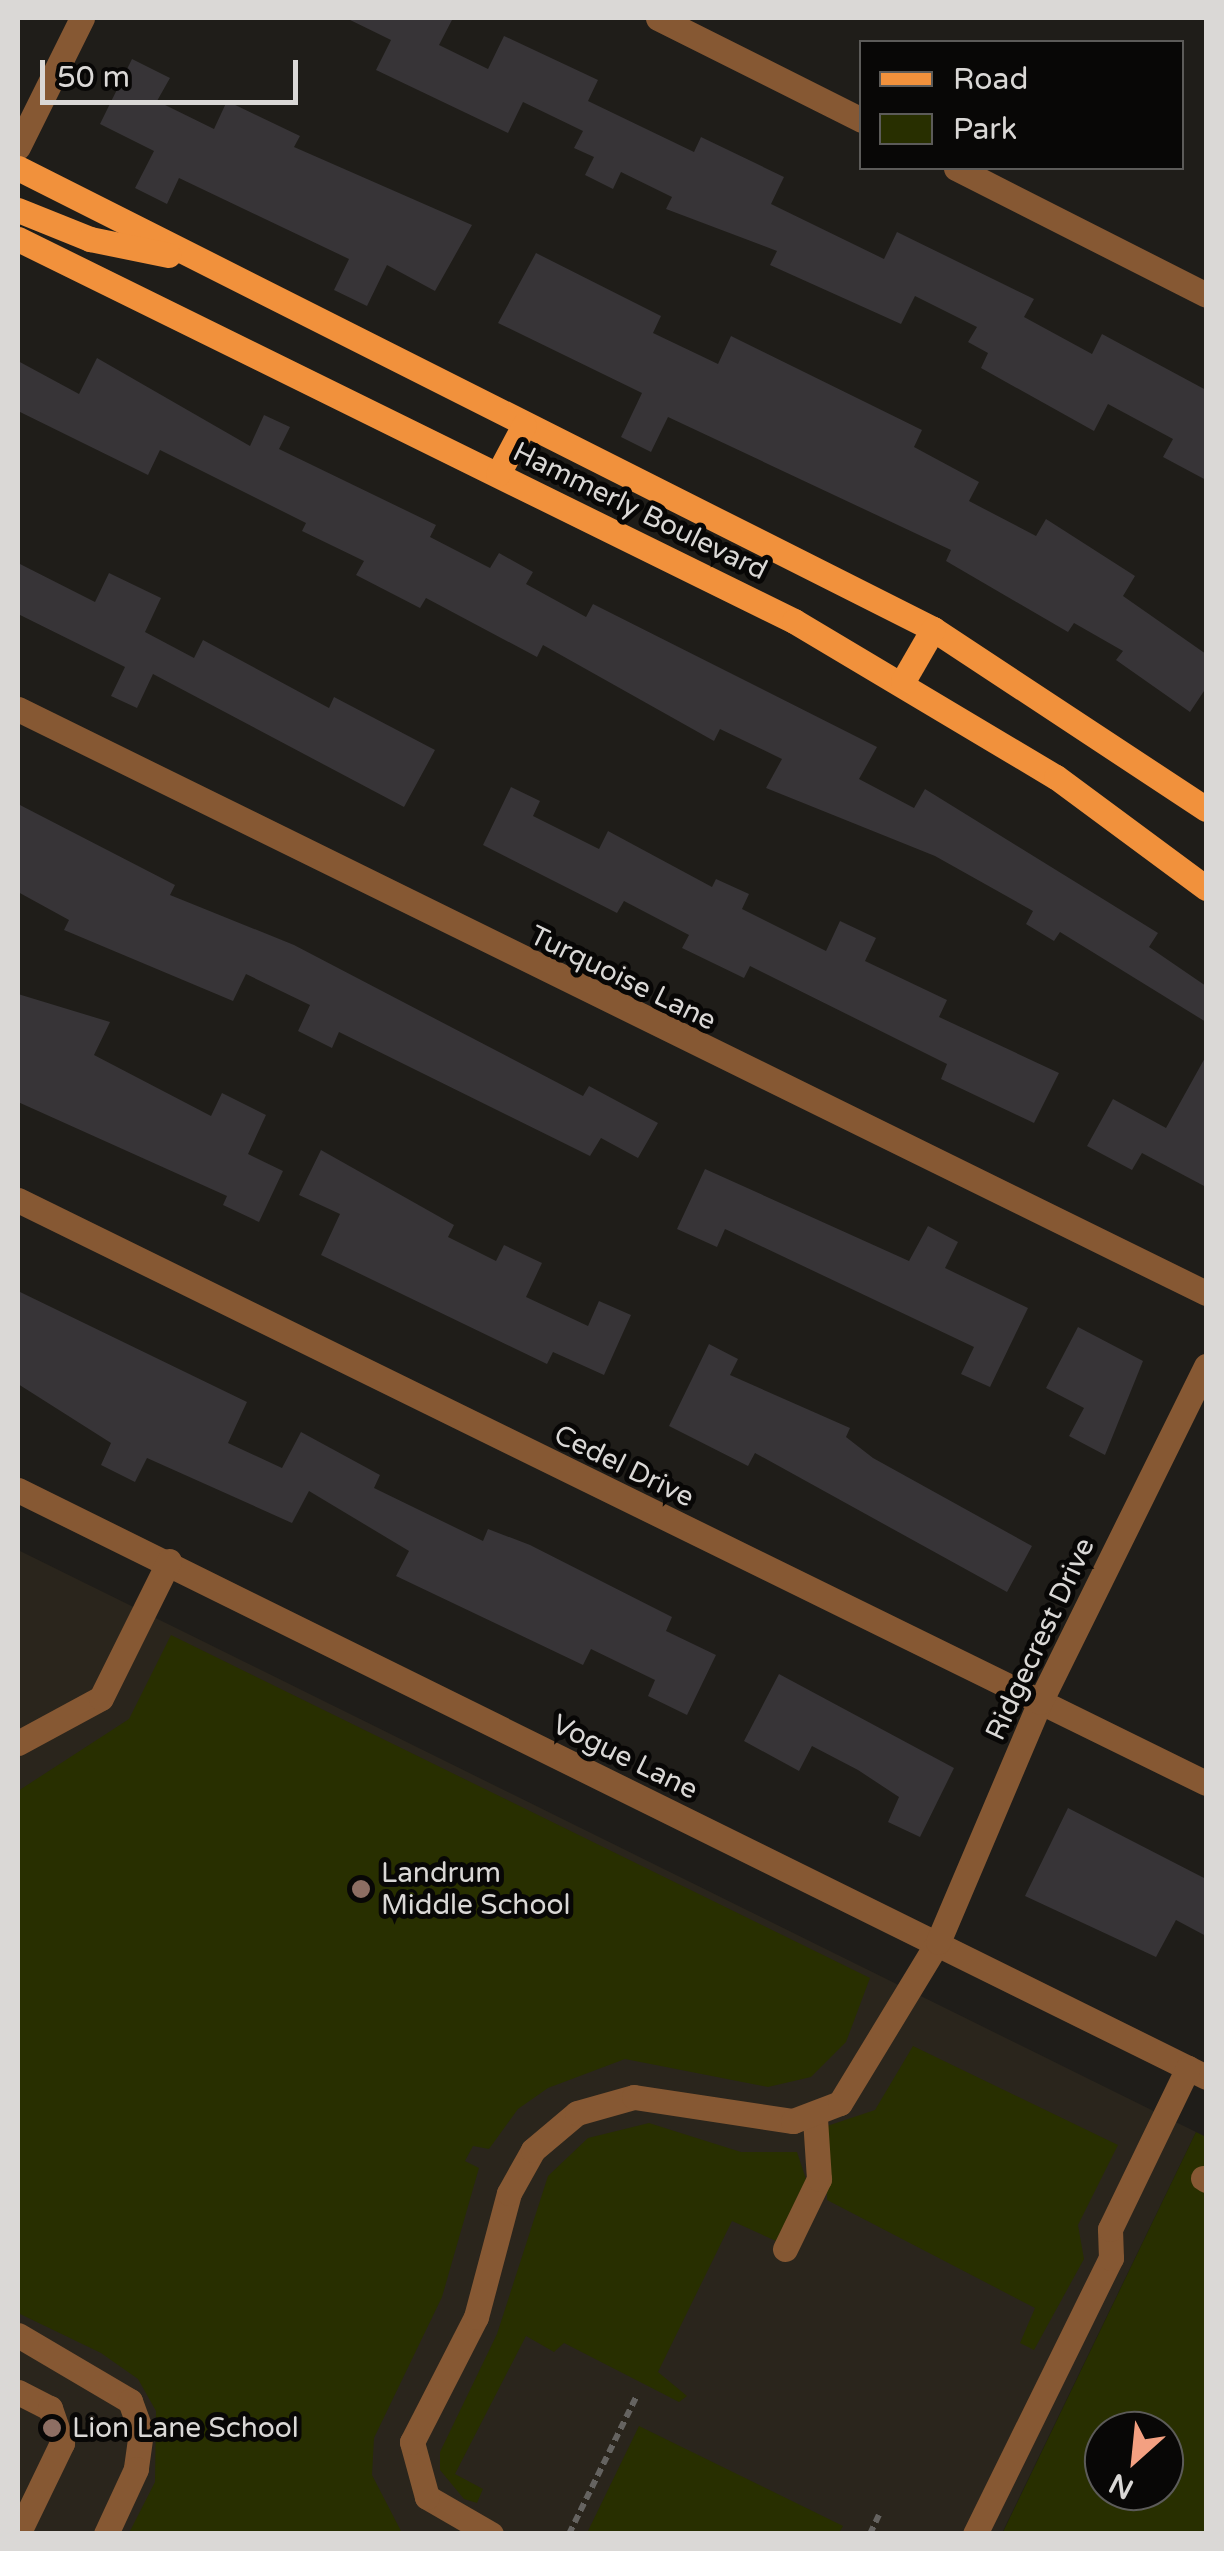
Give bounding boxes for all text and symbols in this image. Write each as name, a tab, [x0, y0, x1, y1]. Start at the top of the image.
scale bar	[45, 40, 302, 102]
legend	[859, 40, 1184, 170]
text: 50 m	[57, 59, 130, 96]
text: Road	[953, 61, 1028, 98]
text: Park	[953, 111, 1017, 148]
street label: Hammerly Boulevard	[507, 435, 773, 587]
street label: Turquoise Lane	[525, 918, 721, 1038]
street label: Cedel Drive	[549, 1418, 699, 1514]
street label: Ridgecrest Drive	[978, 1532, 1102, 1746]
street label: Vogue Lane	[547, 1707, 703, 1807]
place label: Landrum Middle School	[381, 1856, 570, 1922]
marker: Landrum Middle School	[350, 1878, 372, 1900]
place label: Lion Lane School	[72, 2411, 299, 2445]
north arrow	[1084, 2411, 1184, 2511]
marker: Lion Lane School	[41, 2417, 63, 2439]
text: N	[1104, 2466, 1139, 2506]

